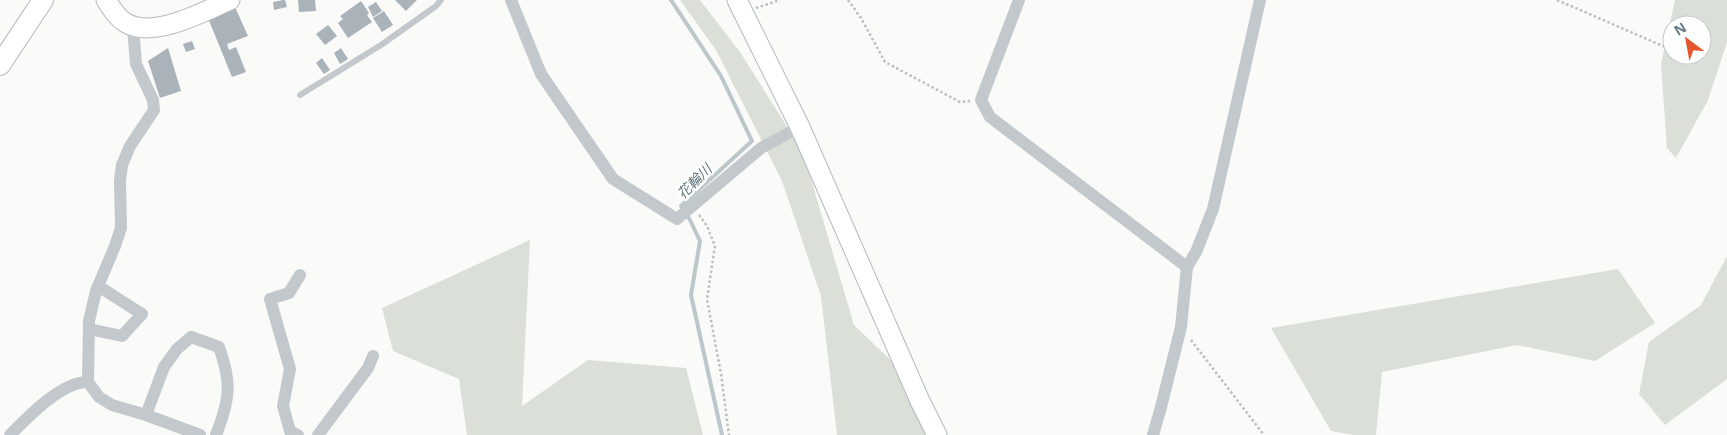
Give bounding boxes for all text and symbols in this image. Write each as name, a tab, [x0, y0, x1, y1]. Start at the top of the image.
north arrow	[1662, 15, 1712, 65]
text: N	[1670, 17, 1690, 40]
water label: 花輪川	[672, 158, 717, 203]

